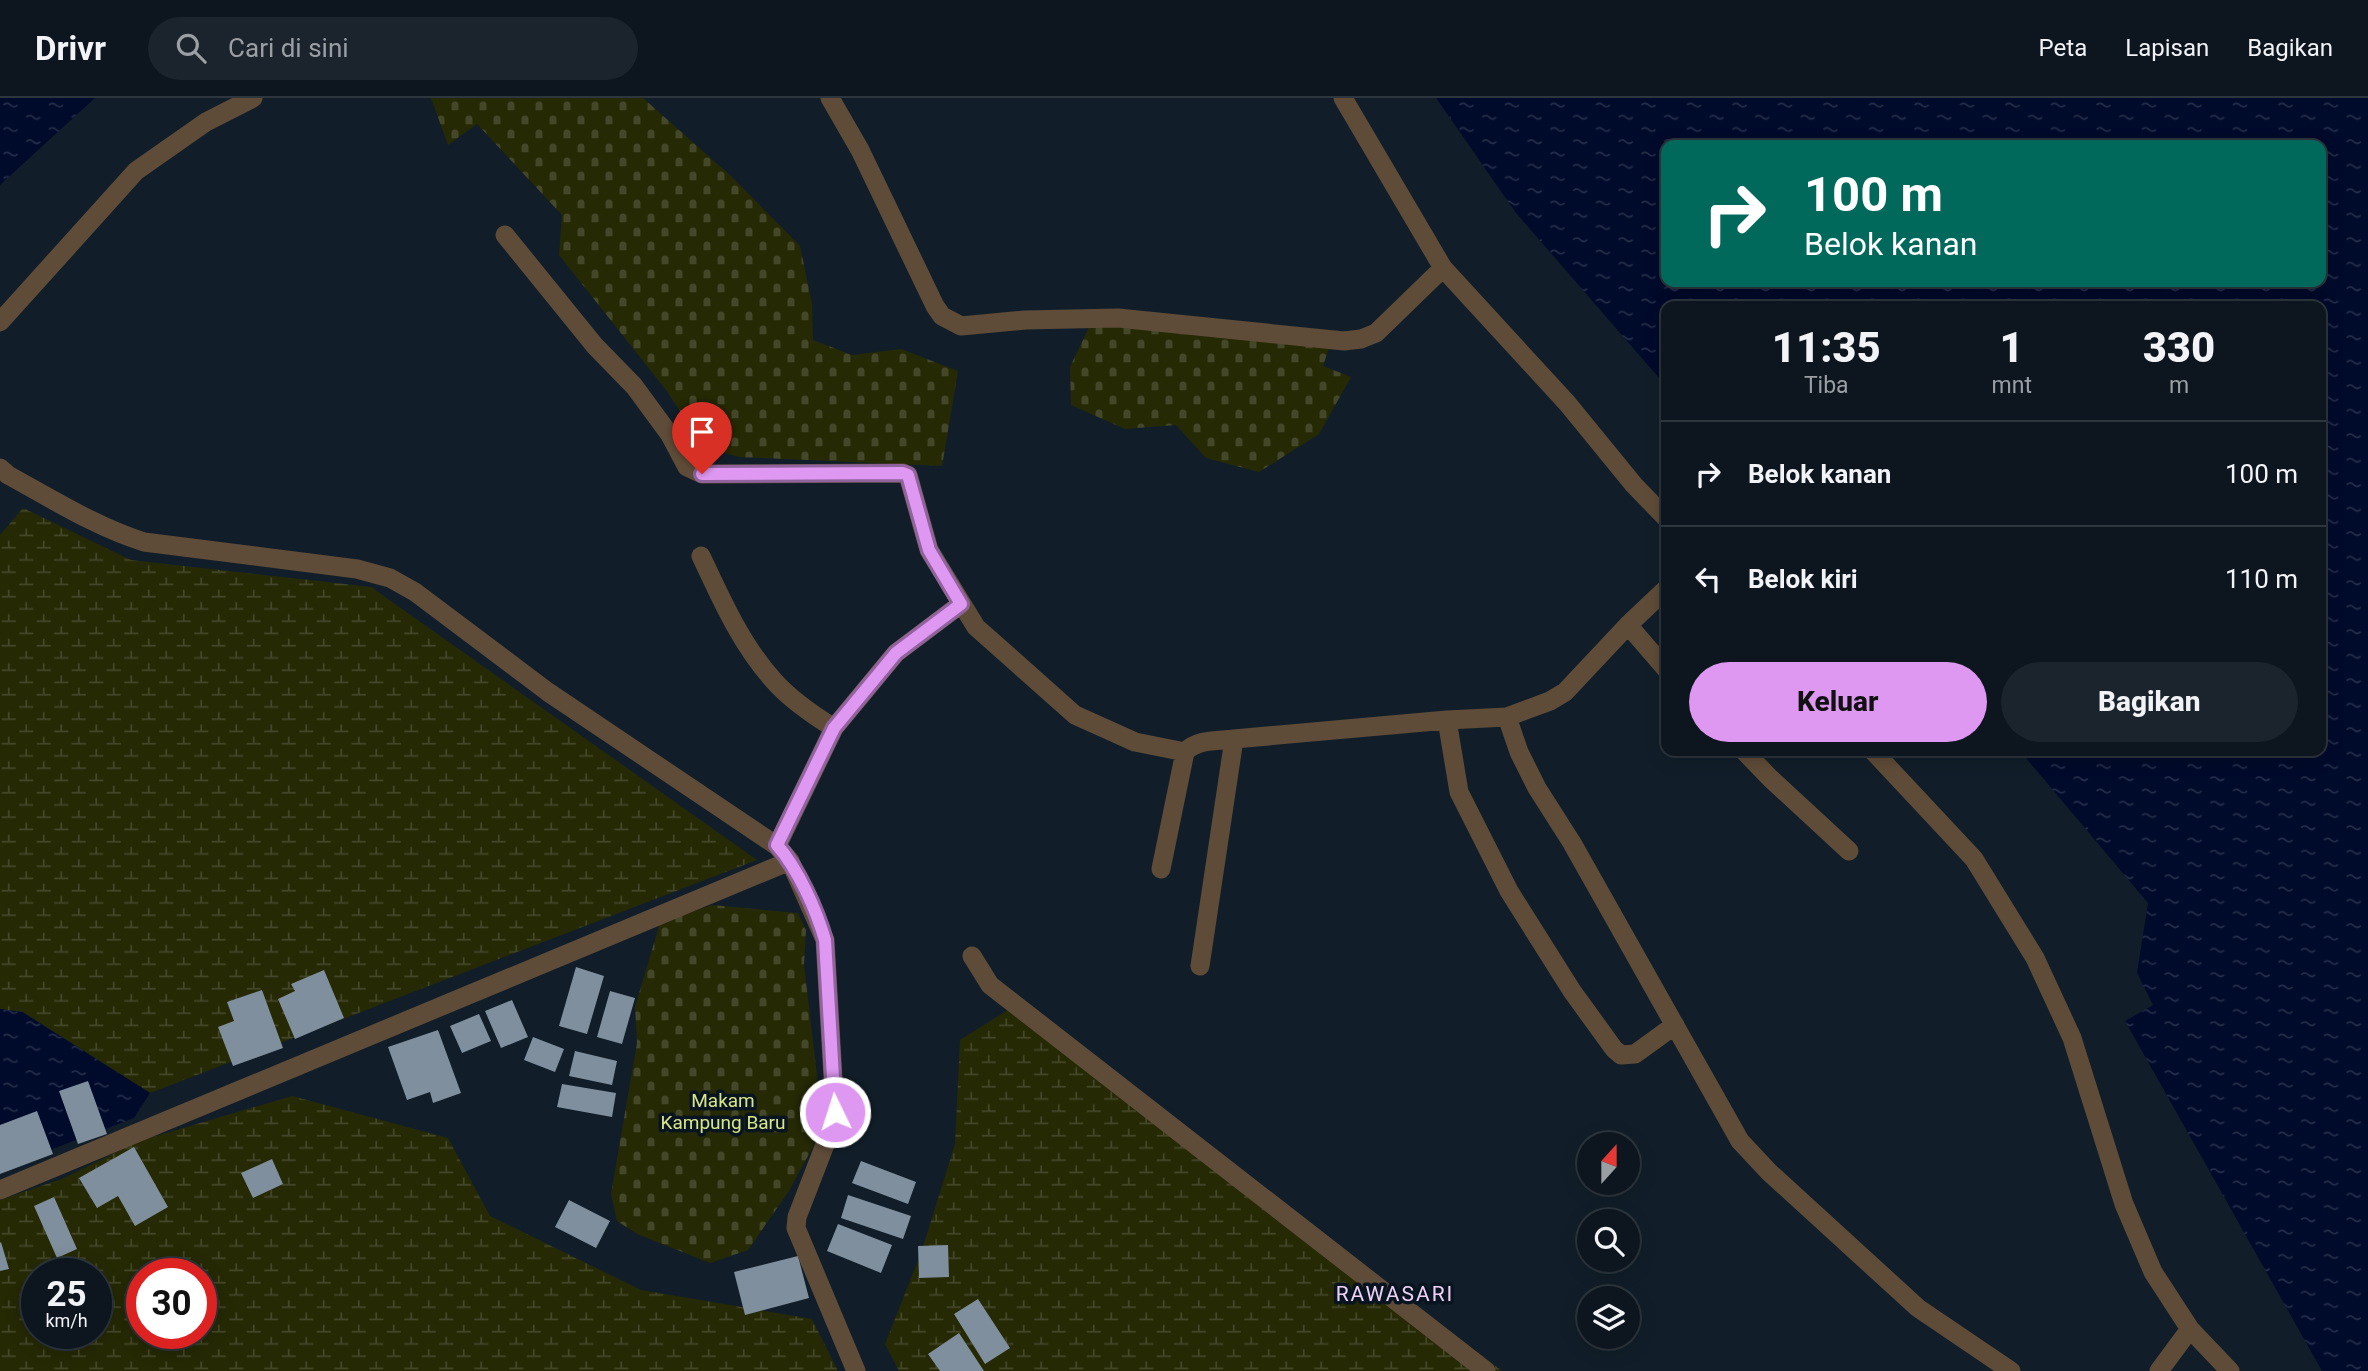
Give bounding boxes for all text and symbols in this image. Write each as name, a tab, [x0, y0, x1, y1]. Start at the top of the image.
search box	[148, 17, 638, 80]
text: Drivr	[35, 29, 106, 68]
icon: search	[172, 29, 210, 67]
text: Cari di sini	[228, 33, 349, 63]
text: Peta	[2039, 34, 2087, 62]
text: Lapisan	[2125, 34, 2209, 62]
text: Bagikan	[2247, 34, 2333, 62]
text: 100 m	[1804, 166, 1943, 223]
icon: right	[1689, 168, 1780, 259]
text: Belok kanan	[1804, 225, 1977, 263]
text: 11:35	[1772, 323, 1881, 372]
text: 1	[2000, 323, 2024, 372]
text: 330	[2143, 323, 2215, 372]
text: Tiba	[1804, 372, 1849, 399]
text: mnt	[1992, 372, 2032, 399]
text: m	[2169, 372, 2189, 399]
pin	[672, 402, 732, 474]
icon: arrive	[683, 413, 721, 451]
icon: right	[1689, 455, 1727, 493]
text: Belok kanan	[1748, 459, 1891, 489]
text: 100 m	[2225, 459, 2298, 489]
icon: left	[1689, 560, 1727, 598]
text: Belok kiri	[1748, 564, 1858, 594]
text: 110 m	[2225, 564, 2298, 594]
button: Keluar	[1689, 662, 1987, 742]
button: Bagikan	[2001, 662, 2298, 742]
position arrow	[798, 1075, 872, 1149]
park label: Makam Kampung Baru	[660, 1089, 786, 1134]
north arrow	[1577, 1132, 1640, 1195]
map controls	[1577, 1132, 1640, 1349]
button: search	[1577, 1209, 1640, 1272]
speed limit sign: 30	[126, 1258, 217, 1349]
text: 25	[46, 1274, 87, 1315]
district label: RAWASARI	[1336, 1282, 1454, 1306]
button: layers	[1577, 1286, 1640, 1349]
text: km/h	[45, 1310, 88, 1331]

